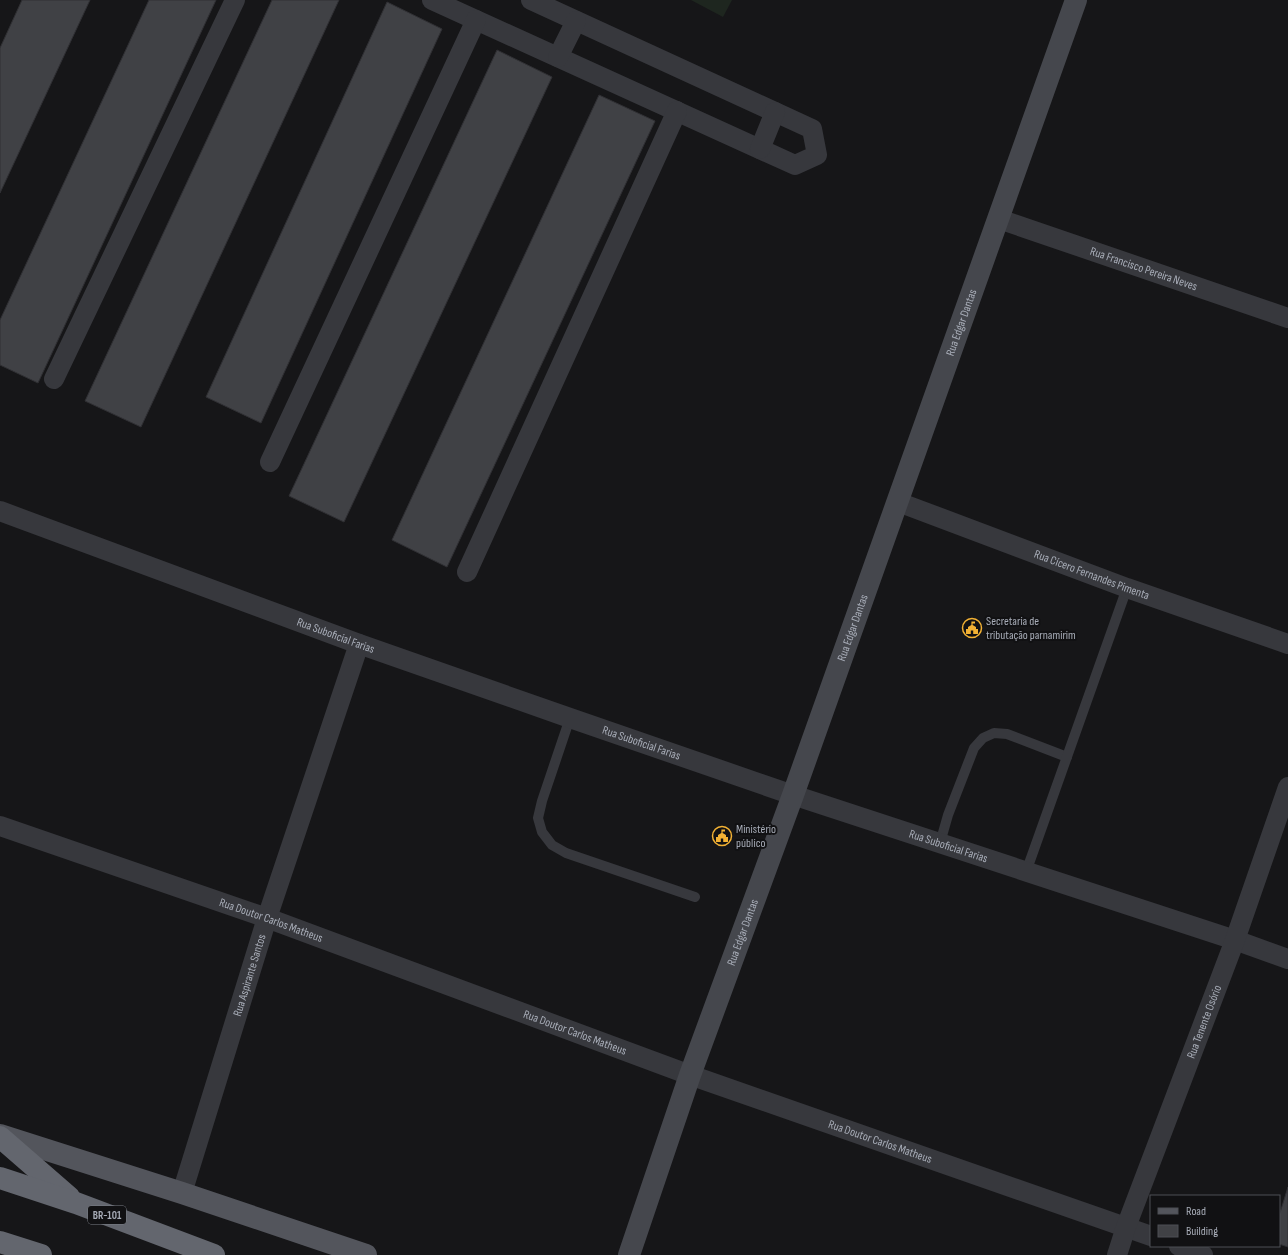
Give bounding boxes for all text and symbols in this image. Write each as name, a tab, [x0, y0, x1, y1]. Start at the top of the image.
street label: Rua Francisco Pereira Neves	[1088, 243, 1199, 294]
street label: Rua Edgar Dantas	[942, 287, 980, 358]
street label: Rua Cícero Fernandes Pimenta	[1032, 546, 1152, 603]
street label: Rua Edgar Dantas	[834, 592, 871, 663]
street label: Rua Suboficial Farias	[295, 614, 377, 656]
place label: Secretaria de tributação parnamirim	[986, 614, 1076, 643]
public building icon: Secretaria de tributação parnamirim	[961, 617, 983, 639]
street label: Rua Suboficial Farias	[600, 722, 683, 763]
place label: Ministério público	[736, 822, 776, 851]
public building icon: Ministério público	[711, 825, 733, 847]
street label: Rua Suboficial Farias	[907, 826, 990, 866]
street label: Rua Doutor Carlos Matheus	[217, 895, 325, 946]
street label: Rua Edgar Dantas	[723, 897, 762, 968]
street label: Rua Aspirante Santos	[230, 932, 269, 1018]
street label: Rua Tenente Osório	[1183, 983, 1225, 1061]
street label: Rua Doutor Carlos Matheus	[521, 1006, 629, 1058]
street label: Rua Doutor Carlos Matheus	[826, 1116, 934, 1166]
legend	[1150, 1195, 1280, 1247]
text: Road	[1186, 1204, 1206, 1219]
road number: BR-101	[88, 1206, 126, 1224]
text: Building	[1186, 1224, 1218, 1239]

